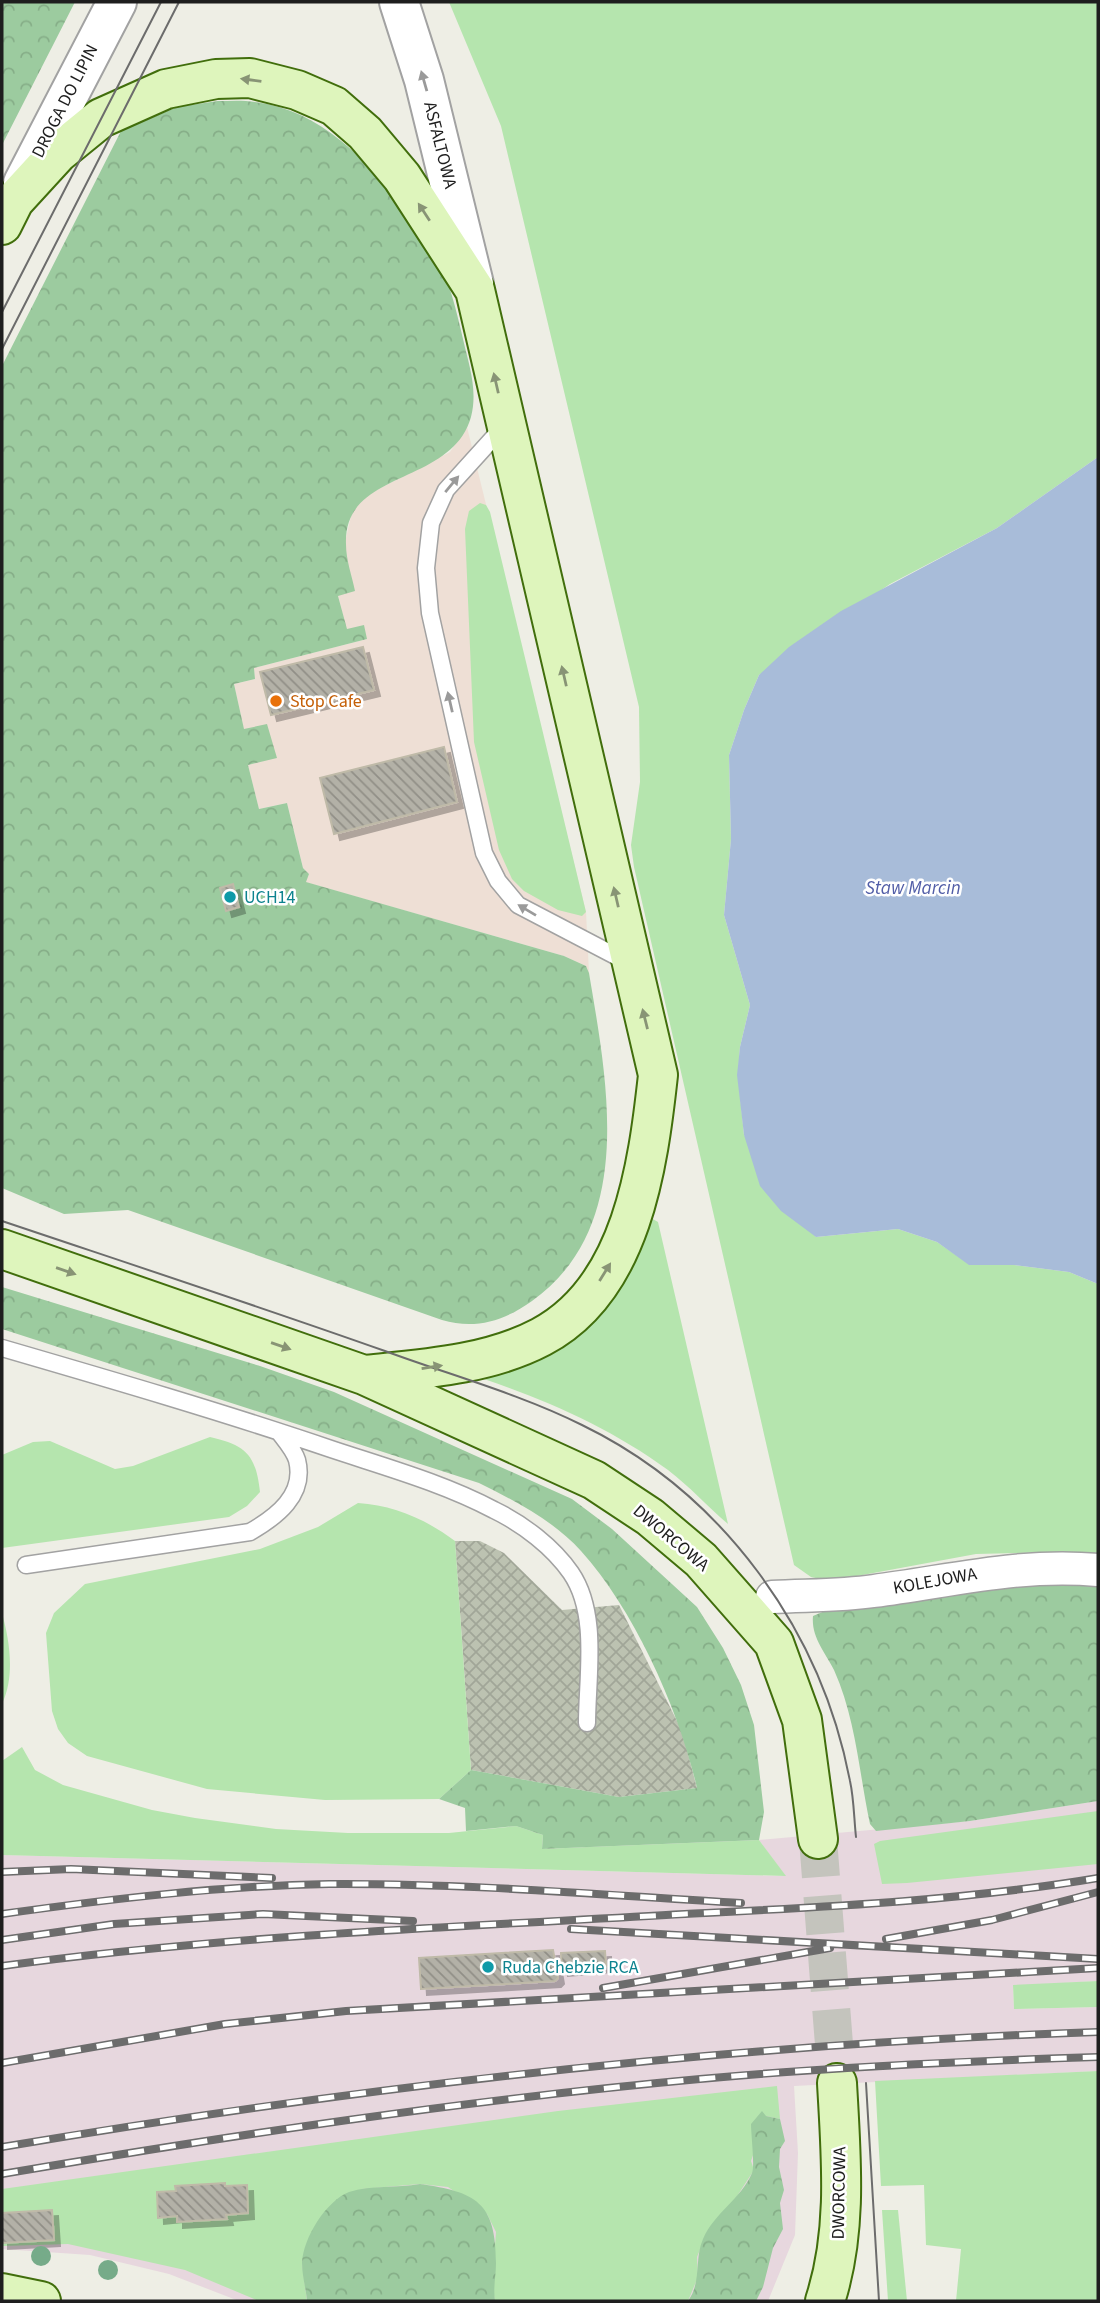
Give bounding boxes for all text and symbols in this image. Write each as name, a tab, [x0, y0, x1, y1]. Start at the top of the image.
street label: DROGA DO LIPIN	[26, 40, 104, 162]
one-way arrow	[418, 70, 429, 92]
one-way arrow	[240, 74, 262, 85]
street label: ASFALTOWA	[417, 99, 463, 191]
one-way arrow	[418, 202, 431, 222]
one-way arrow	[490, 372, 501, 394]
one-way arrow	[444, 475, 459, 492]
one-way arrow	[559, 665, 570, 687]
place label: Stop Cafe	[290, 689, 362, 714]
one-way arrow	[444, 691, 455, 713]
marker: Stop Cafe	[268, 693, 284, 709]
water label: Staw Marcin	[865, 875, 961, 902]
place label: UCH14	[244, 885, 296, 910]
one-way arrow	[610, 886, 621, 908]
marker: UCH14	[222, 889, 238, 905]
one-way arrow	[518, 904, 537, 917]
one-way arrow	[639, 1008, 650, 1030]
one-way arrow	[598, 1262, 611, 1281]
one-way arrow	[56, 1266, 77, 1277]
one-way arrow	[271, 1341, 292, 1352]
one-way arrow	[421, 1361, 443, 1372]
street label: DWORCOWA	[627, 1499, 715, 1578]
street label: KOLEJOWA	[891, 1561, 979, 1601]
place label: Ruda Chebzie RCA	[502, 1955, 639, 1980]
marker: Ruda Chebzie RCA	[480, 1959, 496, 1975]
street label: DWORCOWA	[826, 2146, 852, 2240]

